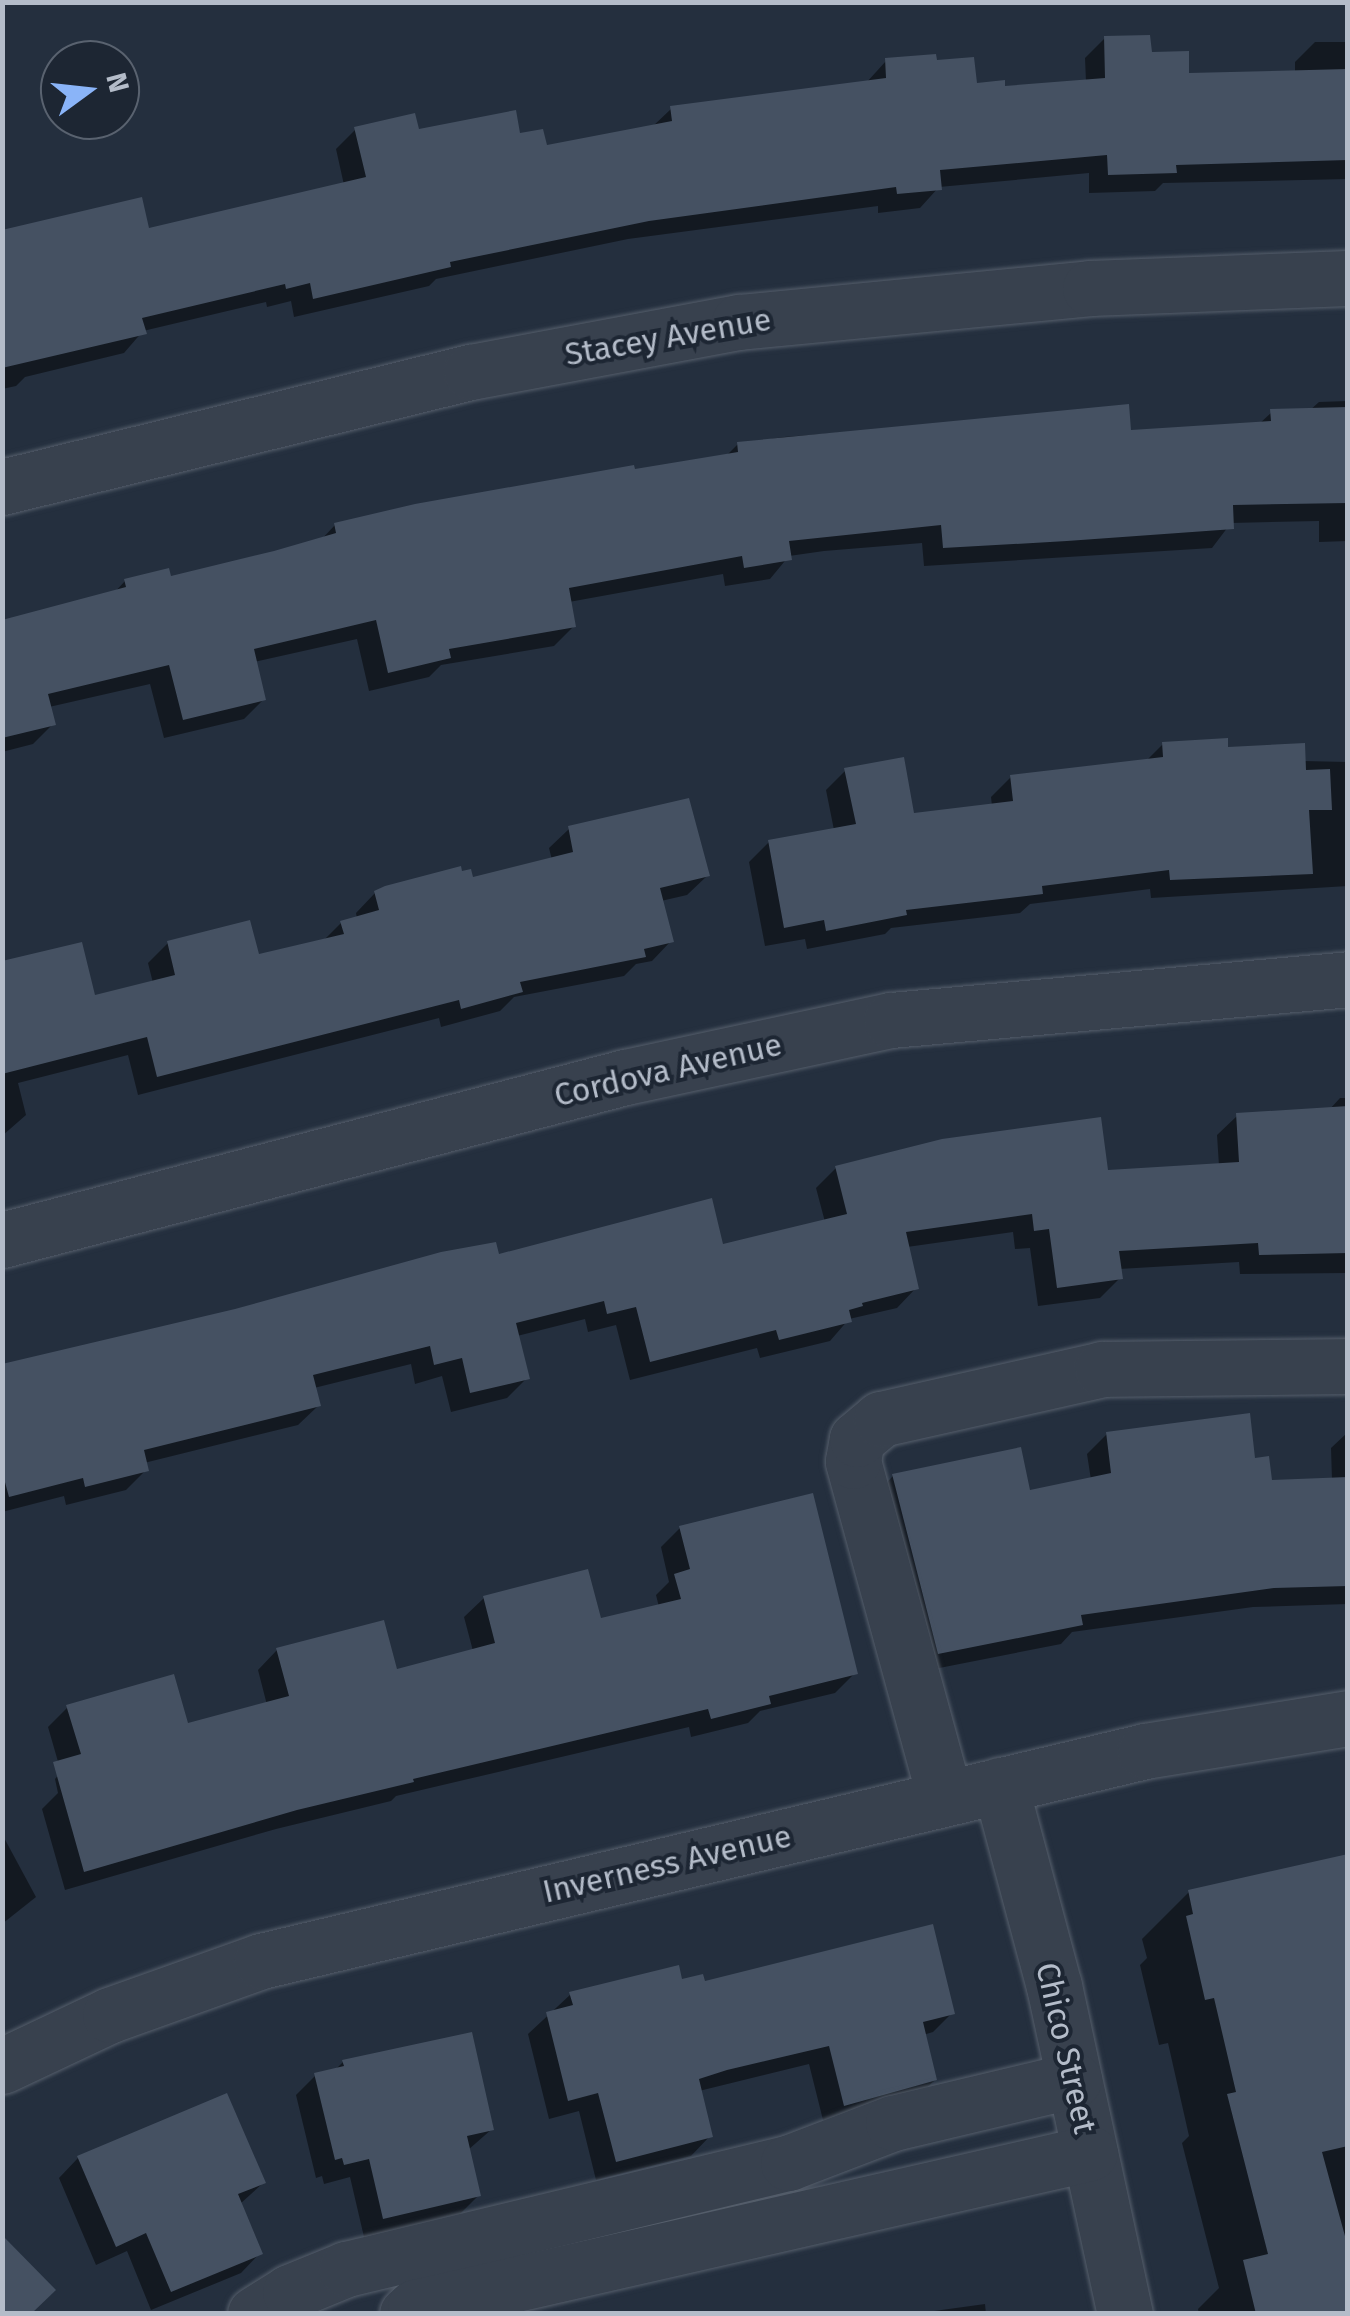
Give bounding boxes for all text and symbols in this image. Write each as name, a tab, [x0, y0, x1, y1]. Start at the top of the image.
north arrow	[40, 40, 140, 140]
text: N	[99, 69, 136, 96]
street label: Stacey Avenue	[562, 300, 774, 374]
street label: Cordova Avenue	[550, 1025, 786, 1115]
street label: Inverness Avenue	[539, 1817, 795, 1911]
street label: Chico Street	[1028, 1959, 1104, 2137]

